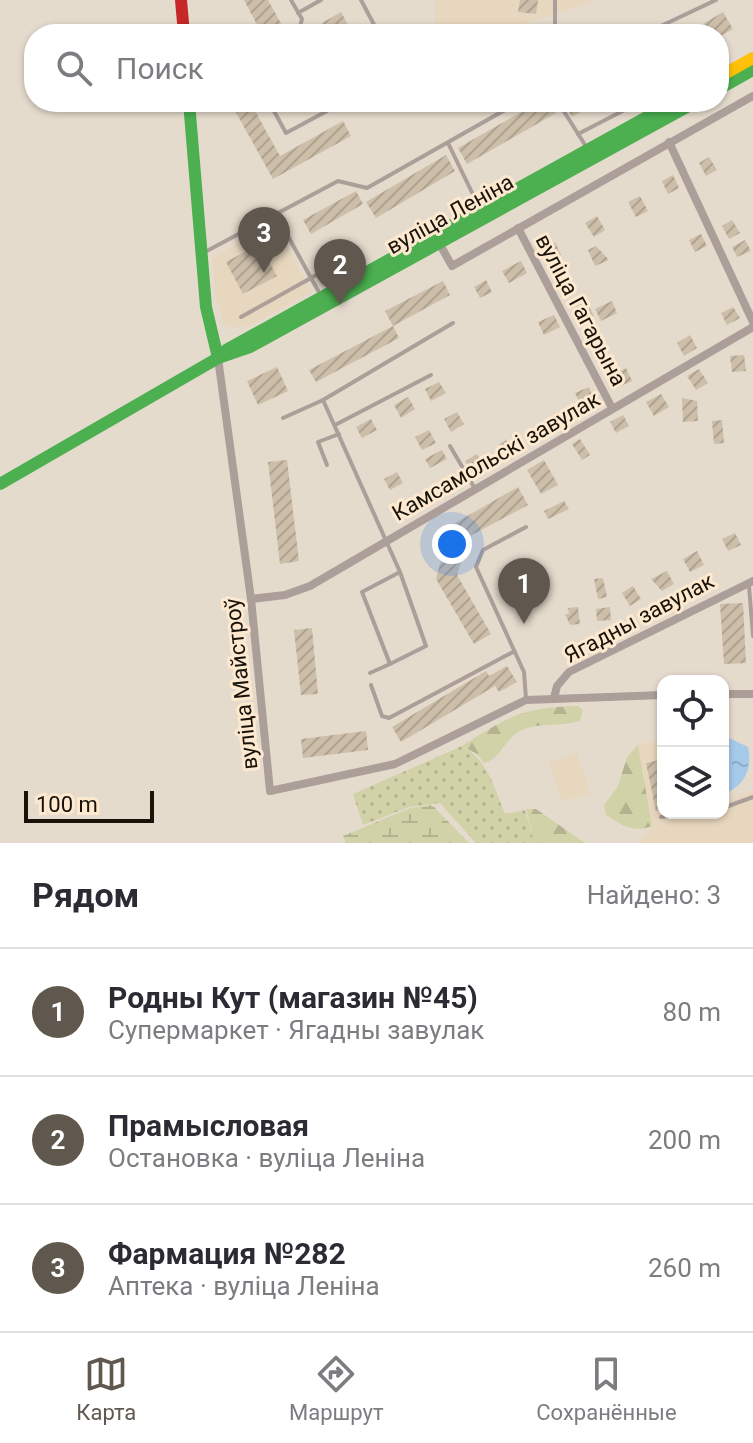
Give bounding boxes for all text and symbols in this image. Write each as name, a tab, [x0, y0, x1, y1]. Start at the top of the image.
search box	[24, 24, 729, 112]
icon: search	[52, 46, 96, 90]
text: Поиск	[116, 51, 204, 86]
street label: вуліца Леніна	[382, 169, 518, 259]
pin: 3	[238, 207, 290, 273]
street label: вуліца Гагарына	[530, 230, 632, 390]
pin: 2	[314, 239, 366, 305]
street label: Камсамольскі завулак	[388, 386, 604, 526]
your location	[432, 524, 472, 564]
pin: 1	[498, 558, 550, 624]
street label: Ягадны завулак	[560, 568, 718, 668]
street label: вуліца Майстроў	[220, 597, 262, 771]
map controls	[657, 675, 729, 819]
button: locate	[657, 675, 729, 747]
button: layers	[657, 747, 729, 819]
scale bar	[24, 787, 154, 823]
text: 100 m	[36, 792, 98, 817]
text: Рядом	[32, 875, 139, 915]
text: Найдено: 3	[587, 880, 721, 910]
text: Родны Кут (магазин №45)	[108, 980, 478, 1015]
text: 1	[51, 997, 65, 1027]
text: 80 m	[663, 997, 721, 1027]
text: Супермаркет · Ягадны завулак	[108, 1015, 484, 1045]
text: Прамысловая	[108, 1108, 309, 1143]
text: 2	[51, 1125, 65, 1155]
text: 200 m	[648, 1125, 721, 1155]
text: Остановка · вуліца Леніна	[108, 1143, 425, 1173]
text: Фармация №282	[108, 1236, 346, 1271]
text: 3	[51, 1253, 65, 1283]
text: 260 m	[648, 1253, 721, 1283]
text: Аптека · вуліца Леніна	[108, 1271, 380, 1301]
tab: Карта	[76, 1352, 136, 1425]
tab: Маршрут	[289, 1352, 384, 1425]
tab: Сохранённые	[536, 1352, 677, 1425]

